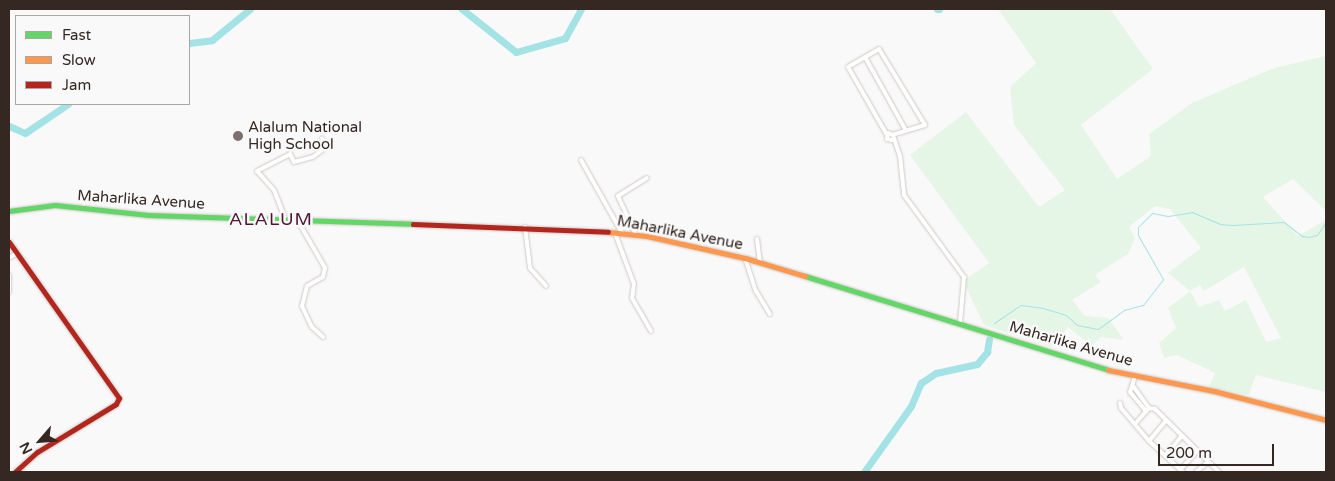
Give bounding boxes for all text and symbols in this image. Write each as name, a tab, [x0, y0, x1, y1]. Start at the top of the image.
legend	[15, 15, 190, 105]
text: Fast	[62, 26, 91, 44]
text: Slow	[62, 51, 96, 69]
text: Jam	[62, 76, 91, 94]
place label: Alalum National High School	[248, 118, 362, 153]
marker: Alalum National High School	[232, 130, 244, 142]
street label: Maharlika Avenue	[77, 187, 205, 213]
district label: ALALUM	[228, 208, 314, 230]
street label: Maharlika Avenue	[616, 212, 744, 254]
street label: Maharlika Avenue	[1007, 318, 1135, 370]
north arrow	[15, 416, 65, 466]
scale bar	[1160, 434, 1276, 466]
text: N	[16, 439, 36, 457]
text: 200 m	[1166, 444, 1212, 462]

